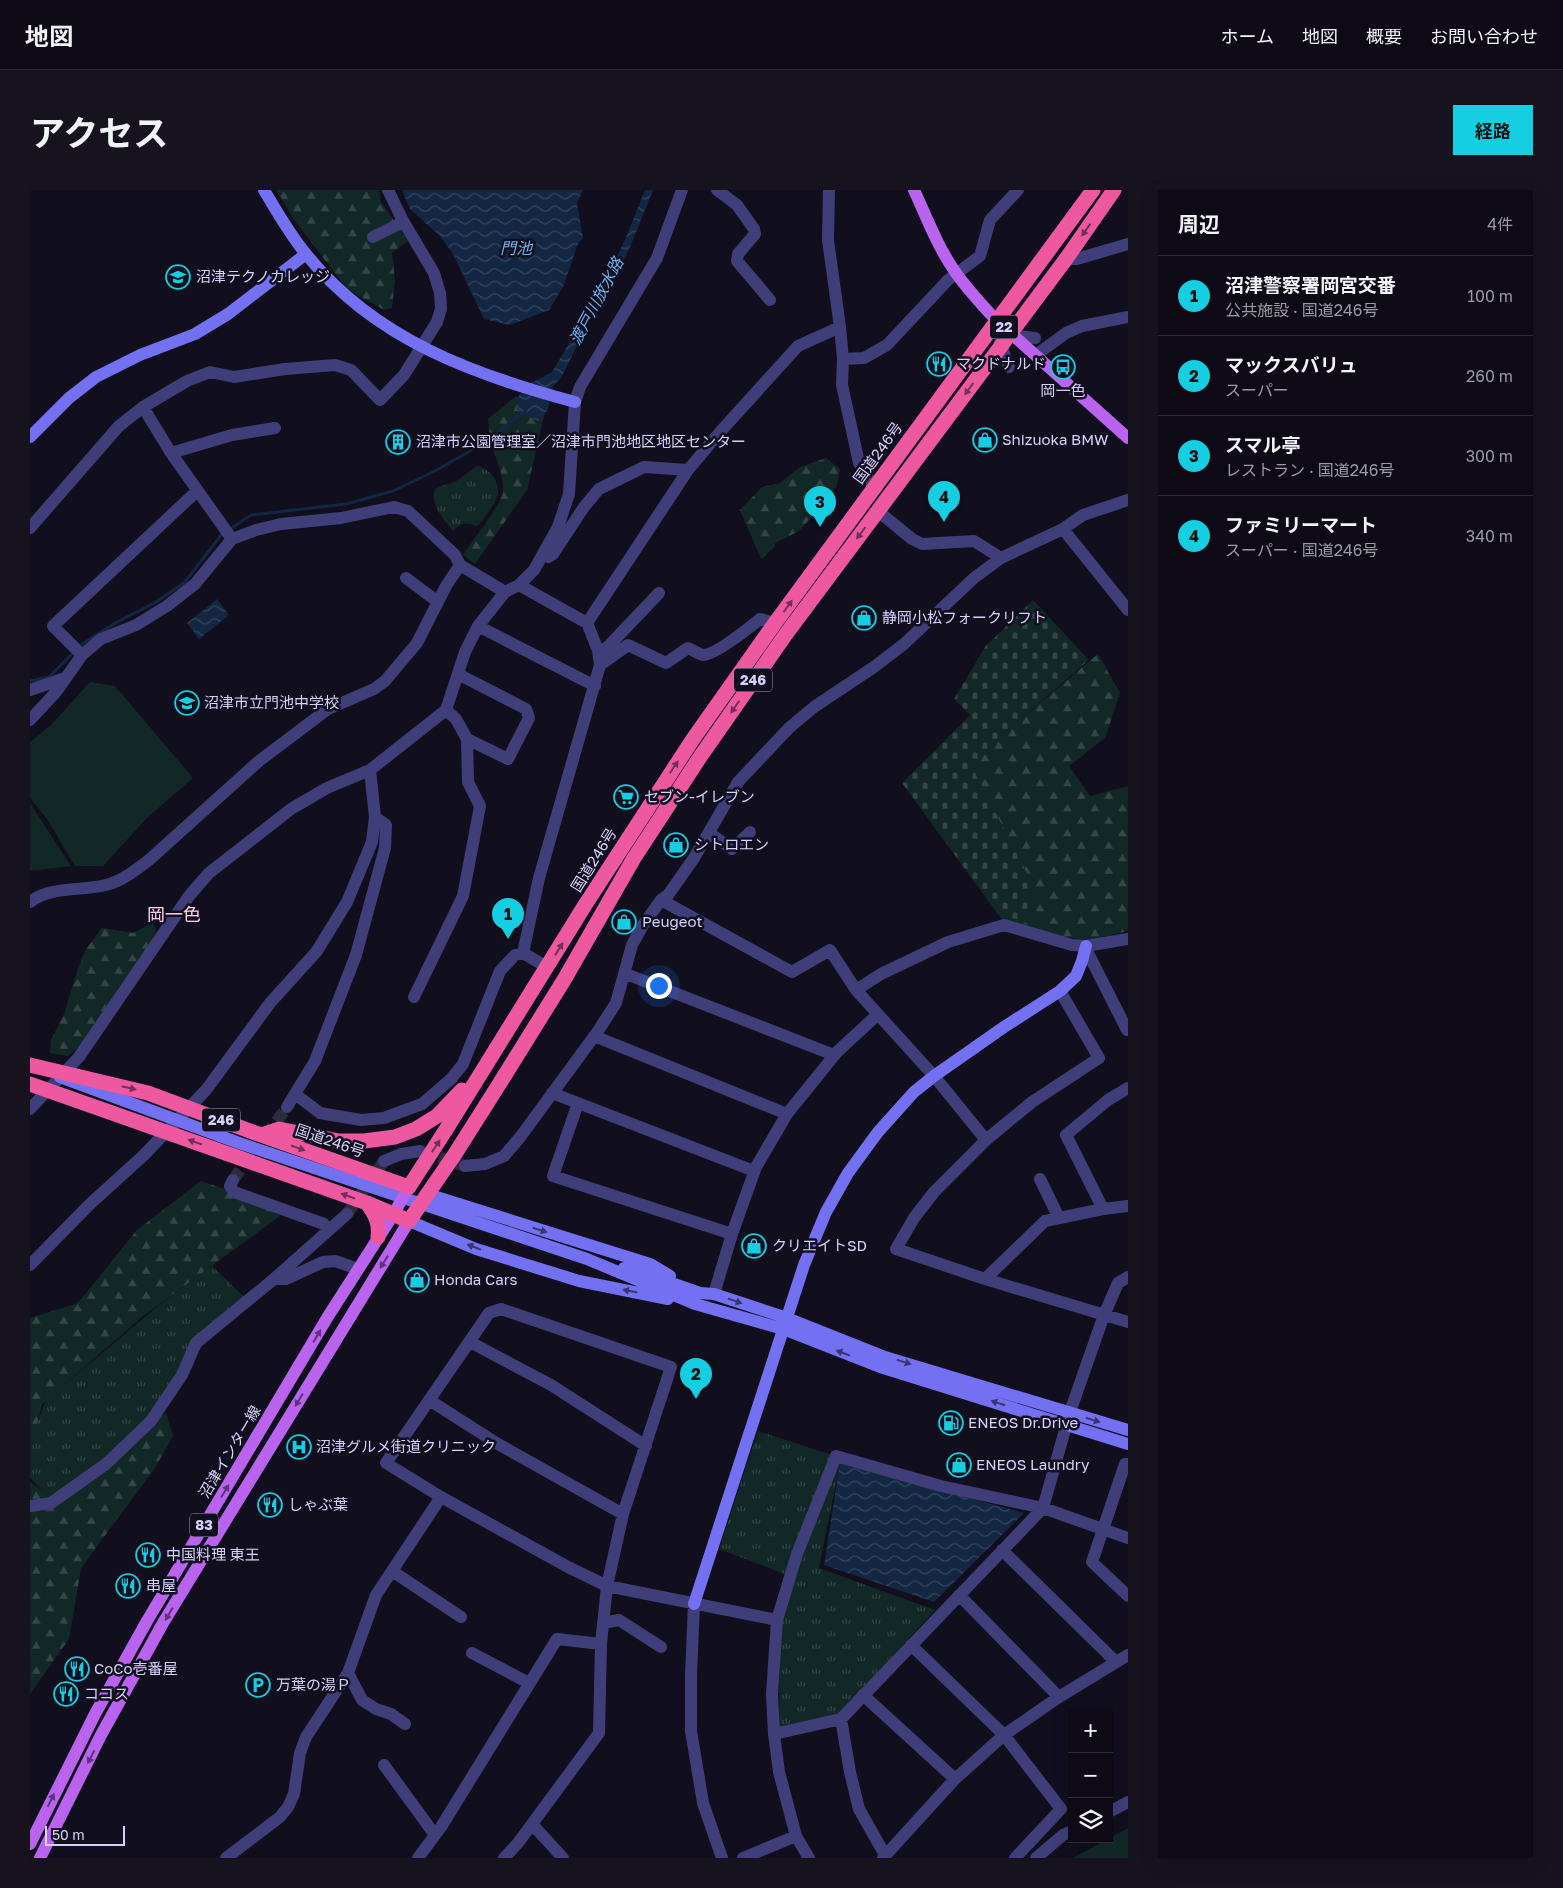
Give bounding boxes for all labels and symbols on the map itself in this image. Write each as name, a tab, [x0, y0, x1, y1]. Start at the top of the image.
one-way arrow	[1081, 223, 1091, 237]
water label: 門池	[500, 238, 534, 258]
water label: 渡戸川放水路	[565, 252, 628, 348]
school or university icon: 沼津テクノカレッジ	[165, 264, 191, 290]
place label: 沼津テクノカレッジ	[196, 267, 330, 285]
road number: 22	[990, 315, 1018, 338]
restaurant icon: マクドナルド	[926, 351, 952, 377]
place label: マクドナルド	[956, 354, 1046, 372]
bus stop icon: 岡一色	[1050, 354, 1076, 380]
place label: 岡一色	[1040, 381, 1086, 399]
one-way arrow	[964, 382, 974, 396]
street label: 国道246号	[849, 418, 906, 487]
shop icon: Shizuoka BMW	[972, 427, 998, 453]
building icon: 沼津市公園管理室／沼津市門池地区地区センター	[385, 429, 411, 455]
place label: Shizuoka BMW	[1002, 430, 1108, 448]
place label: 沼津市公園管理室／沼津市門池地区地区センター	[416, 432, 746, 450]
pin: 4	[928, 481, 960, 522]
pin: 3	[804, 486, 836, 527]
one-way arrow	[856, 526, 867, 539]
one-way arrow	[782, 600, 793, 613]
shop icon: 静岡小松フォークリフト	[851, 605, 877, 631]
place label: 静岡小松フォークリフト	[882, 608, 1047, 626]
road number: 246	[734, 668, 772, 692]
school or university icon: 沼津市立門池中学校	[174, 690, 200, 716]
place label: 沼津市立門池中学校	[204, 693, 339, 711]
one-way arrow	[730, 700, 740, 714]
one-way arrow	[669, 761, 679, 774]
supermarket icon: セブン-イレブン	[613, 784, 639, 810]
place label: セブン-イレブン	[644, 787, 755, 805]
street label: 国道246号	[566, 824, 620, 895]
shop icon: シトロエン	[663, 832, 689, 858]
place label: シトロエン	[694, 835, 769, 853]
pin: 1	[492, 898, 524, 939]
district label: 岡一色	[147, 903, 201, 925]
shop icon: Peugeot	[611, 909, 637, 935]
place label: Peugeot	[642, 912, 702, 930]
one-way arrow	[554, 942, 563, 955]
your location	[646, 973, 672, 999]
one-way arrow	[121, 1084, 136, 1092]
road number: 246	[202, 1108, 240, 1132]
street label: 国道246号	[293, 1120, 367, 1160]
one-way arrow	[187, 1138, 202, 1146]
one-way arrow	[431, 1140, 441, 1153]
one-way arrow	[291, 1145, 306, 1153]
one-way arrow	[340, 1192, 355, 1200]
one-way arrow	[533, 1226, 548, 1234]
shop icon: クリエイトSD	[741, 1233, 767, 1259]
place label: クリエイトSD	[772, 1236, 867, 1254]
one-way arrow	[466, 1243, 481, 1251]
one-way arrow	[379, 1255, 388, 1269]
shop icon: Honda Cars	[404, 1267, 430, 1293]
place label: Honda Cars	[434, 1270, 518, 1288]
one-way arrow	[622, 1287, 638, 1295]
one-way arrow	[727, 1298, 742, 1305]
one-way arrow	[313, 1328, 321, 1343]
one-way arrow	[836, 1349, 851, 1356]
pin: 2	[680, 1358, 712, 1399]
one-way arrow	[896, 1359, 911, 1367]
one-way arrow	[294, 1394, 303, 1407]
one-way arrow	[990, 1399, 1005, 1407]
street label: 沼津インター線	[194, 1402, 264, 1501]
fuel station icon: ENEOS Dr.Drive	[938, 1410, 964, 1436]
place label: ENEOS Dr.Drive	[968, 1413, 1079, 1431]
one-way arrow	[1086, 1416, 1101, 1424]
hospital icon: 沼津グルメ街道クリニック	[286, 1434, 312, 1460]
place label: 沼津グルメ街道クリニック	[316, 1437, 496, 1455]
shop icon: ENEOS Laundry	[946, 1452, 972, 1478]
place label: ENEOS Laundry	[976, 1455, 1090, 1473]
one-way arrow	[221, 1484, 230, 1497]
restaurant icon: しゃぶ葉	[257, 1492, 283, 1518]
place label: しゃぶ葉	[288, 1495, 348, 1513]
road number: 83	[190, 1514, 218, 1536]
restaurant icon: 中国料理 東王	[135, 1542, 161, 1568]
place label: 中国料理 東王	[166, 1545, 260, 1563]
restaurant icon: 串屋	[115, 1573, 141, 1599]
place label: 串屋	[146, 1576, 176, 1594]
one-way arrow	[164, 1607, 173, 1620]
restaurant icon: CoCo壱番屋	[64, 1656, 90, 1682]
place label: CoCo壱番屋	[94, 1659, 177, 1677]
parking icon: 万葉の湯Ｐ	[245, 1672, 271, 1698]
place label: 万葉の湯Ｐ	[276, 1675, 351, 1693]
restaurant icon: ココス	[53, 1681, 79, 1707]
place label: ココス	[84, 1684, 129, 1702]
one-way arrow	[87, 1749, 95, 1764]
one-way arrow	[47, 1793, 55, 1807]
scale bar	[45, 1823, 125, 1846]

